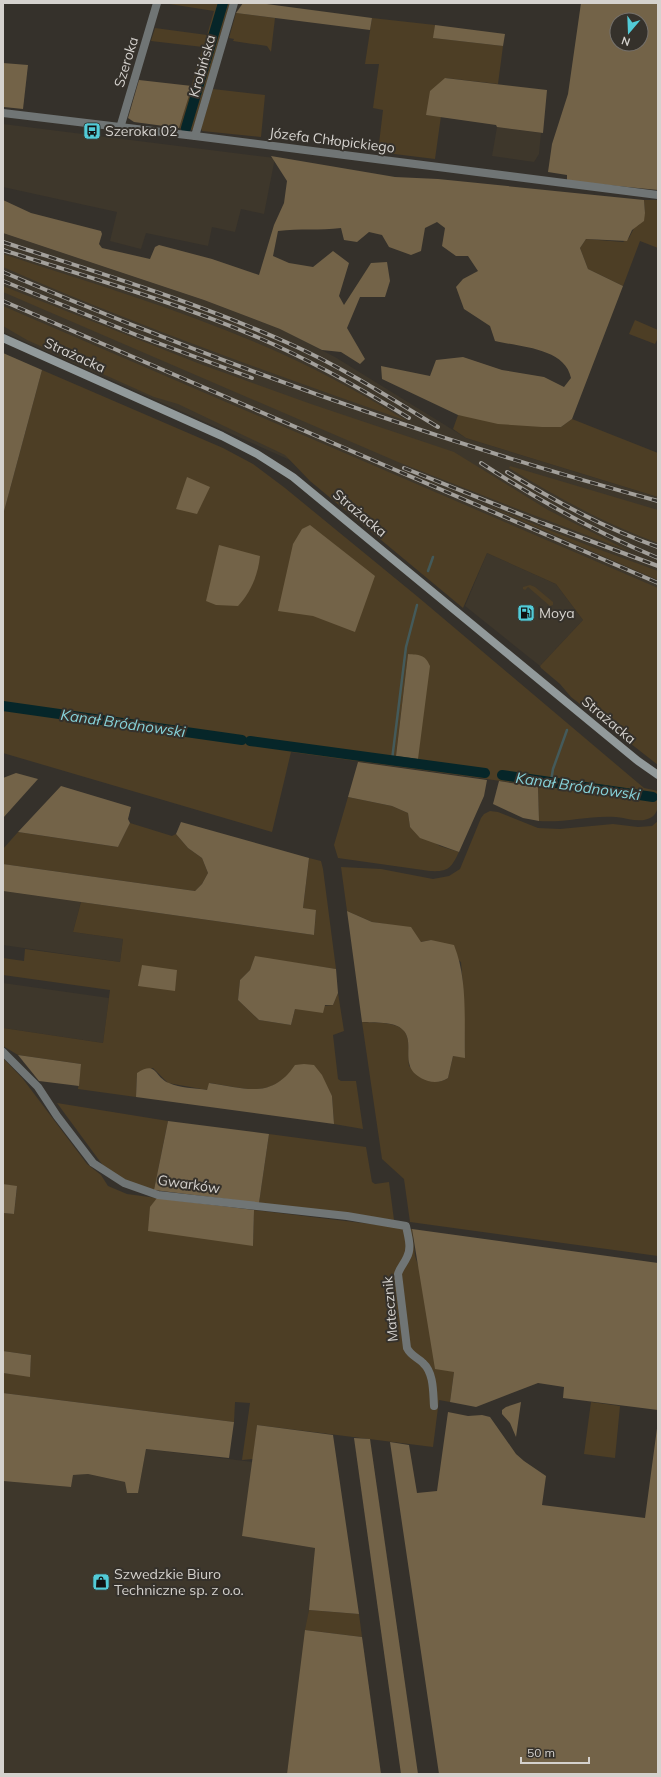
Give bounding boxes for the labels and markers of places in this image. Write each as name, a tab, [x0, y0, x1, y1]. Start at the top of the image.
bus stop icon: Szeroka 02	[82, 121, 102, 141]
place label: Szeroka 02	[105, 122, 177, 140]
fuel station icon: Moya	[516, 603, 536, 623]
place label: Moya	[539, 604, 575, 622]
place label: Szwedzkie Biuro Techniczne sp. z o.o.	[114, 1565, 244, 1599]
shop icon: Szwedzkie Biuro Techniczne sp. z o.o.	[91, 1572, 111, 1592]

